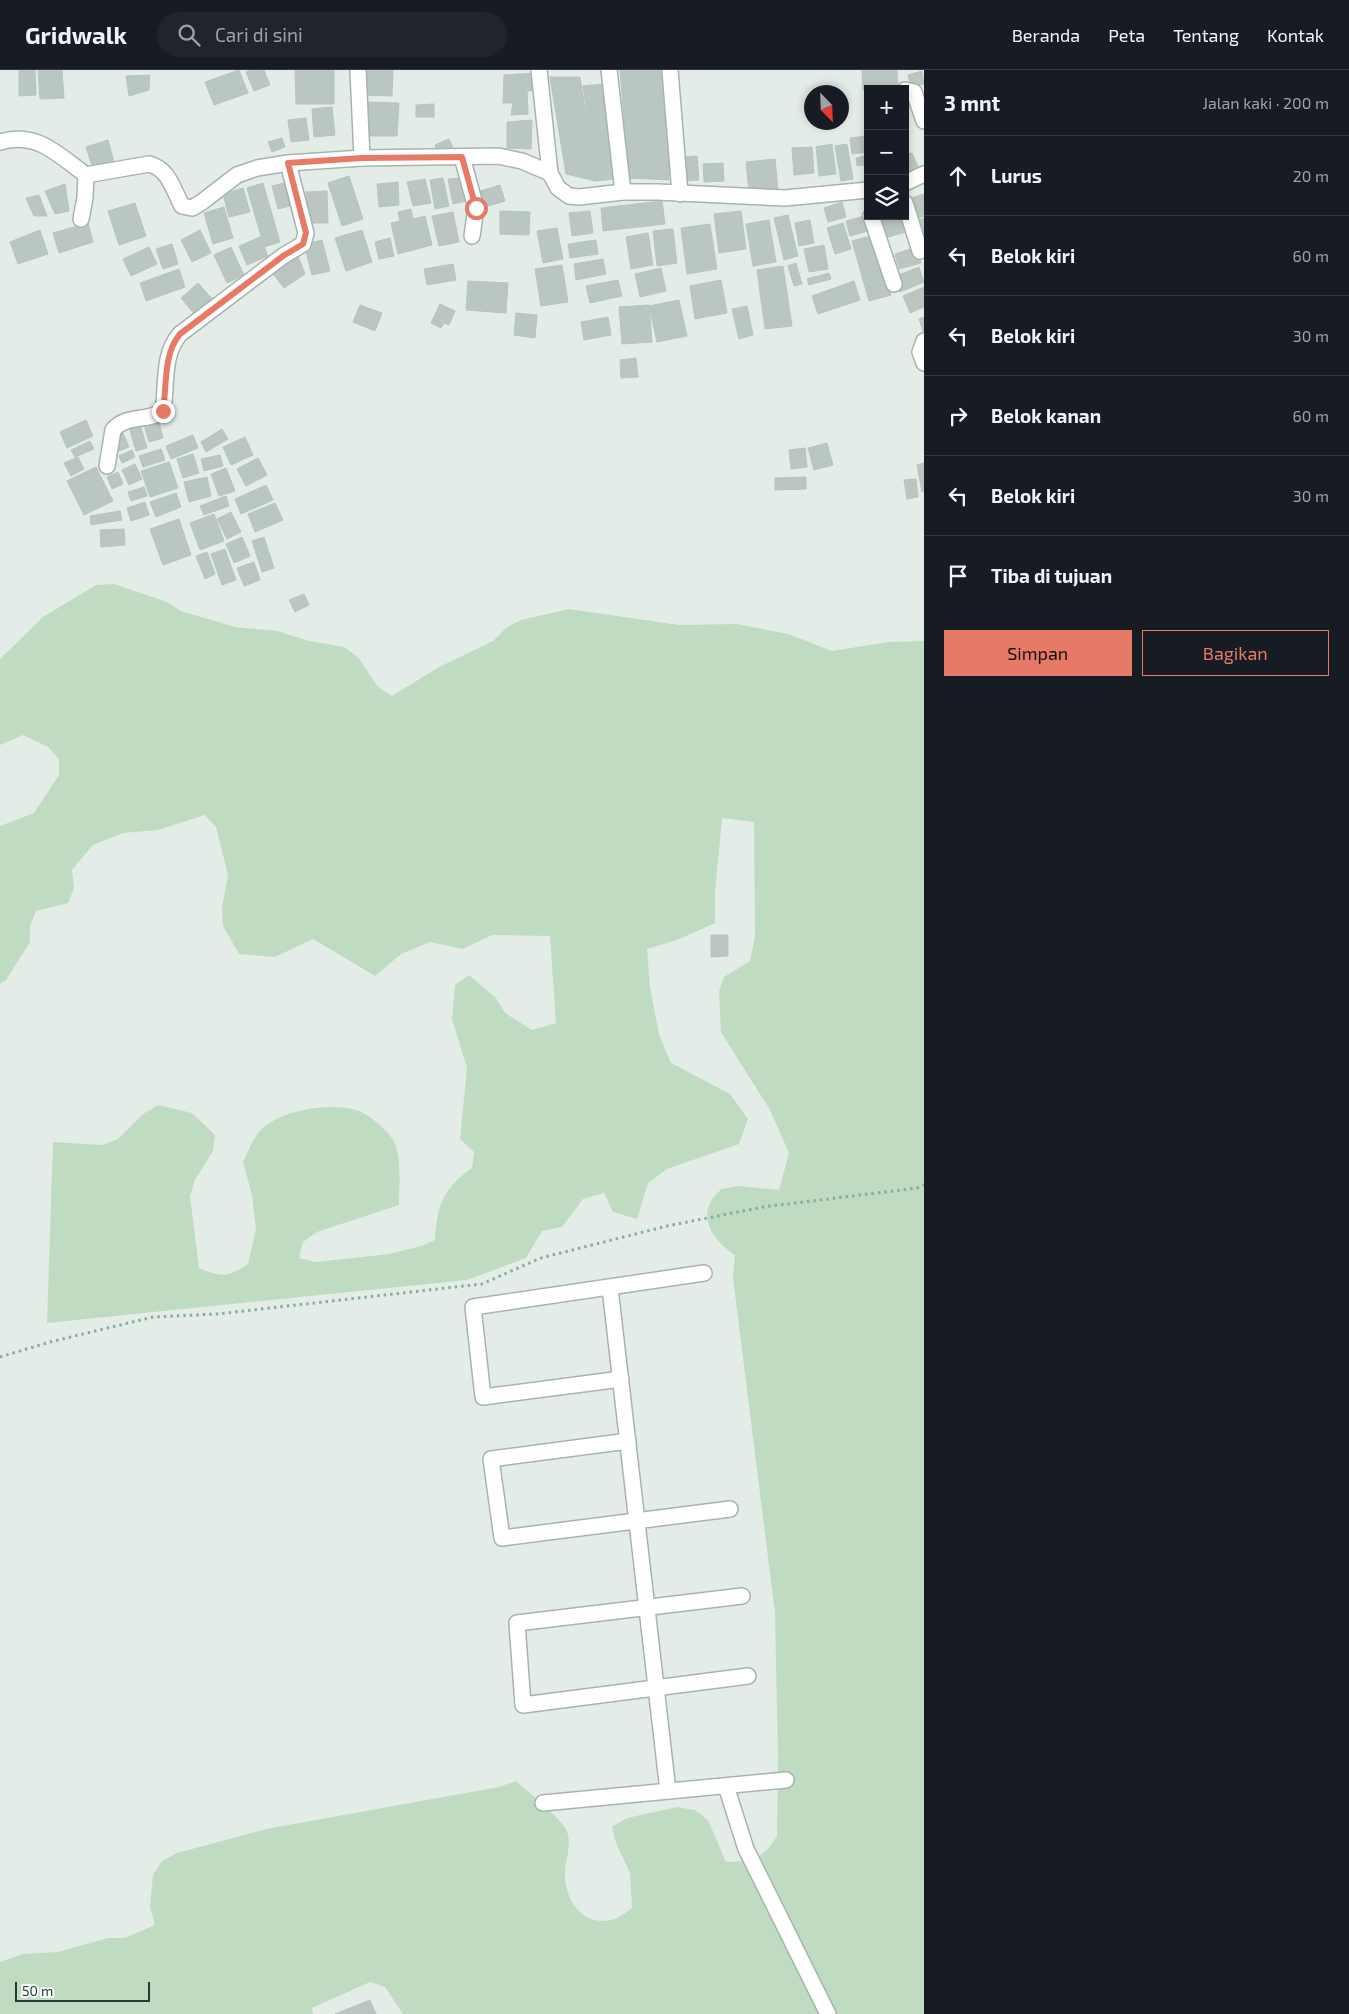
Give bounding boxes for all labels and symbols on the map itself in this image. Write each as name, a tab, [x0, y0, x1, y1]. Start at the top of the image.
north arrow	[804, 85, 849, 130]
route start	[465, 197, 488, 220]
route end	[152, 400, 175, 423]
scale bar	[15, 1979, 150, 2002]

